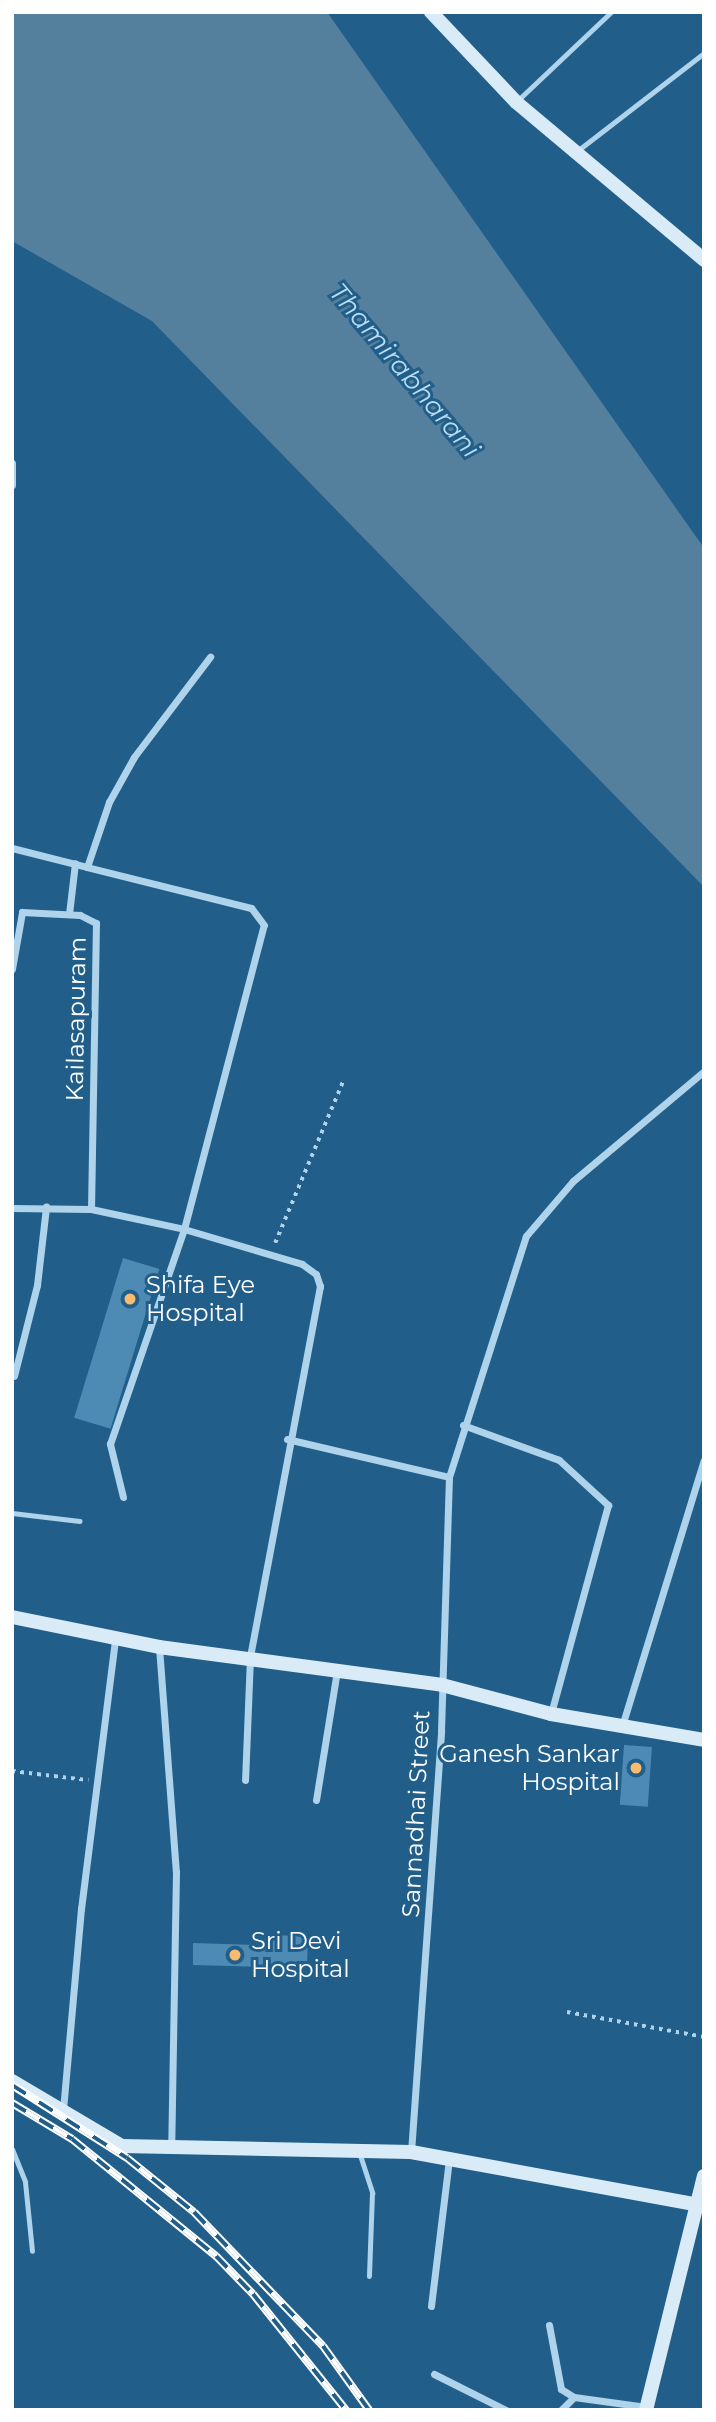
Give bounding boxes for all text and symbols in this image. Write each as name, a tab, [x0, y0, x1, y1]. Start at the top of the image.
water label: Thamirabharani	[322, 278, 486, 464]
street label: Kailasapuram	[60, 937, 92, 1101]
place label: Shifa Eye Hospital	[146, 1271, 255, 1327]
marker: Shifa Eye Hospital	[120, 1289, 140, 1309]
street label: Sannadhai Street	[396, 1710, 436, 1918]
place label: Ganesh Sankar Hospital	[439, 1740, 620, 1796]
marker: Ganesh Sankar Hospital	[626, 1758, 646, 1778]
place label: Sri Devi Hospital	[251, 1927, 350, 1983]
marker: Sri Devi Hospital	[225, 1945, 245, 1965]

